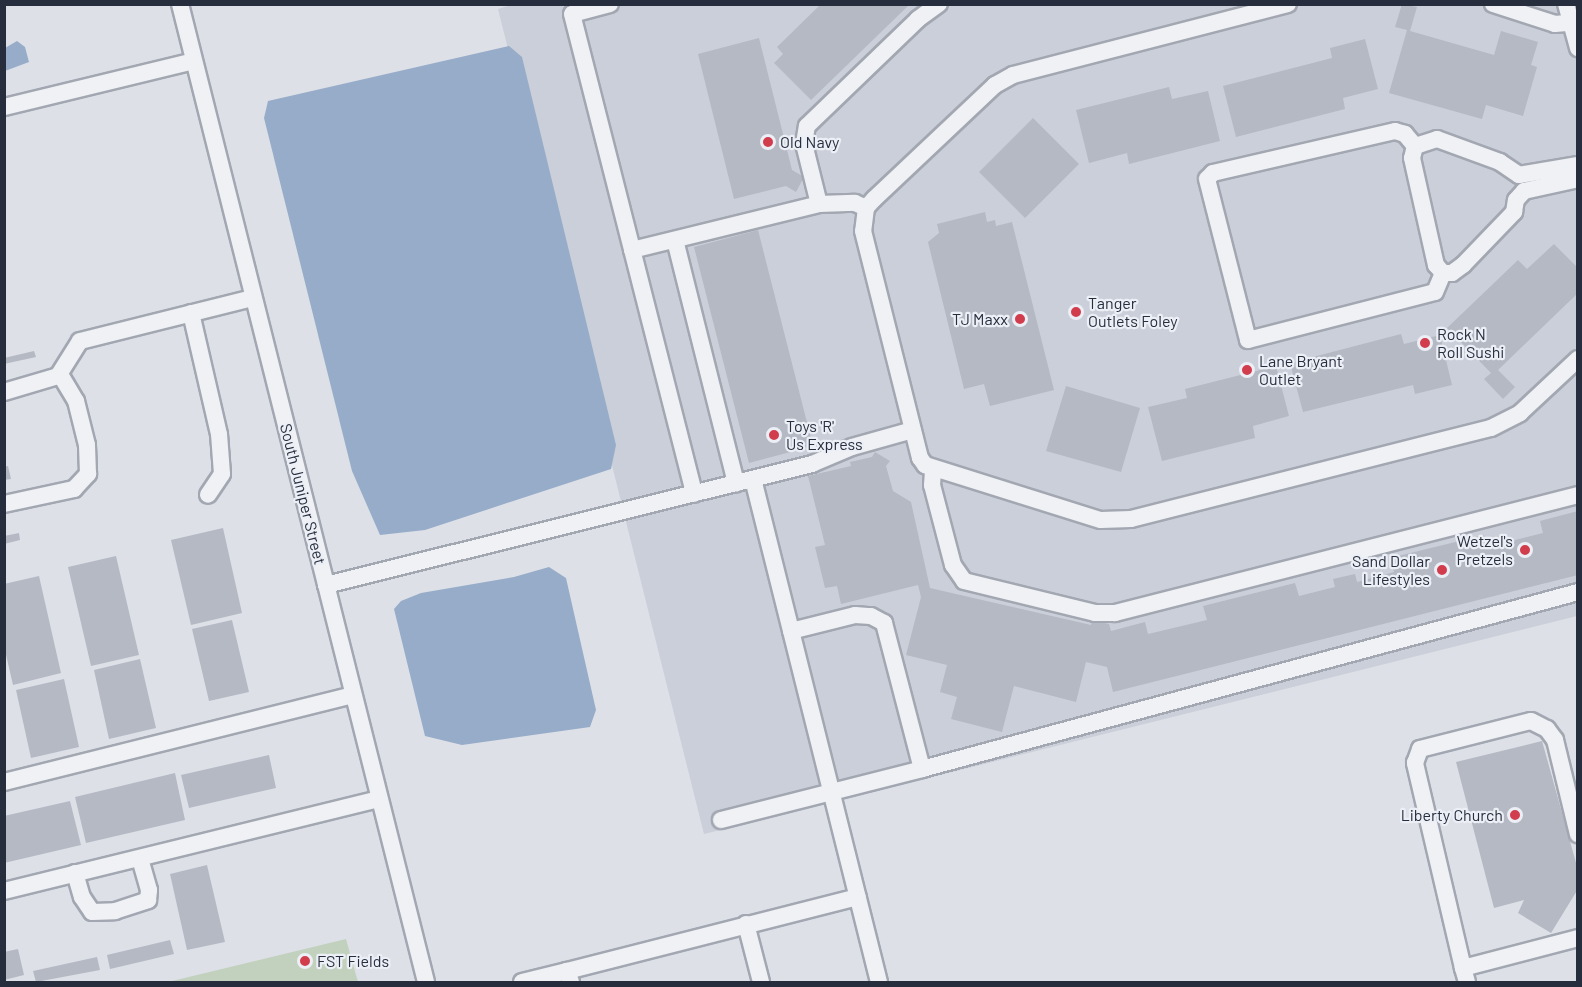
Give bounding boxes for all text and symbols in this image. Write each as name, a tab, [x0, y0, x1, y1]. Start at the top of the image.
place label: Old Navy	[780, 132, 839, 152]
marker: Old Navy	[761, 135, 775, 149]
place label: Tanger Outlets Foley	[1088, 293, 1178, 331]
marker: Tanger Outlets Foley	[1069, 305, 1083, 319]
place label: TJ Maxx	[952, 309, 1008, 329]
marker: TJ Maxx	[1013, 312, 1027, 326]
place label: Rock N Roll Sushi	[1437, 324, 1504, 362]
marker: Rock N Roll Sushi	[1418, 336, 1432, 350]
place label: Lane Bryant Outlet	[1259, 351, 1343, 389]
marker: Lane Bryant Outlet	[1240, 363, 1254, 377]
place label: Toys 'R' Us Express	[786, 416, 863, 454]
street label: South Juniper Street	[276, 421, 330, 567]
marker: Toys 'R' Us Express	[767, 428, 781, 442]
place label: Wetzel's Pretzels	[1457, 531, 1513, 569]
marker: Wetzel's Pretzels	[1518, 543, 1532, 557]
place label: Sand Dollar Lifestyles	[1352, 551, 1430, 589]
marker: Sand Dollar Lifestyles	[1435, 563, 1449, 577]
place label: Liberty Church	[1401, 805, 1503, 825]
marker: Liberty Church	[1508, 808, 1522, 822]
place label: FST Fields	[317, 951, 389, 971]
marker: FST Fields	[298, 954, 312, 968]

